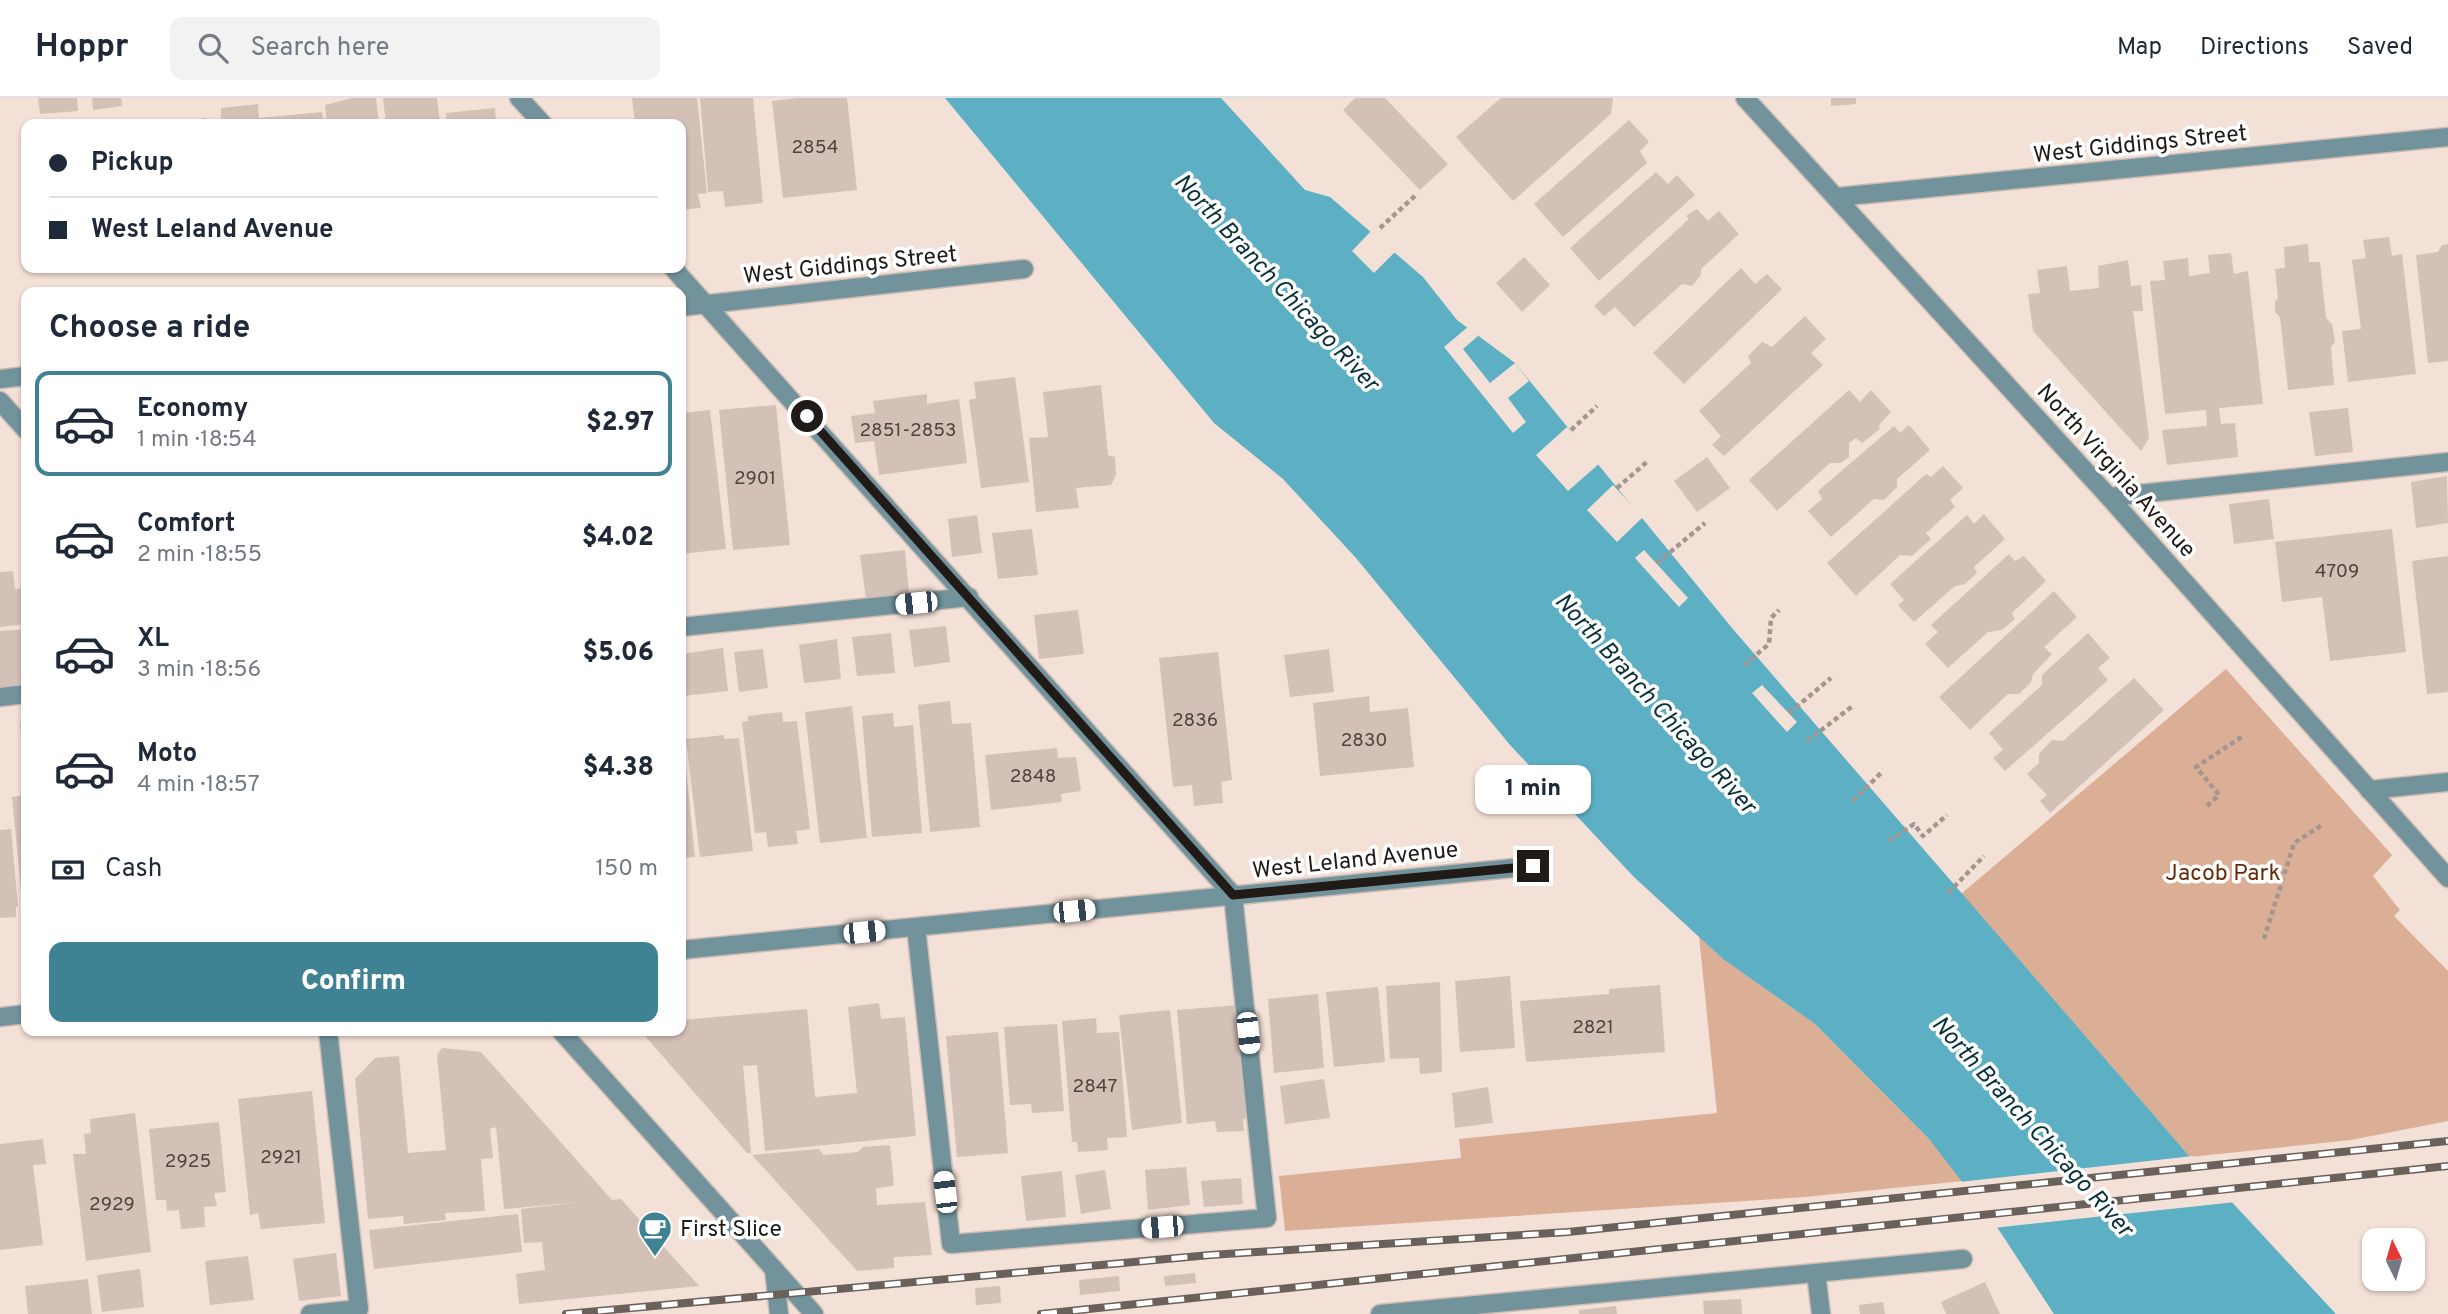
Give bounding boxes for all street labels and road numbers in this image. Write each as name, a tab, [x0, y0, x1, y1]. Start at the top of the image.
street label: West Giddings Street	[2032, 120, 2249, 171]
street label: West Giddings Street	[742, 241, 959, 292]
street label: North Virginia Avenue	[2029, 379, 2201, 565]
street label: West Leland Avenue	[1251, 836, 1460, 887]

